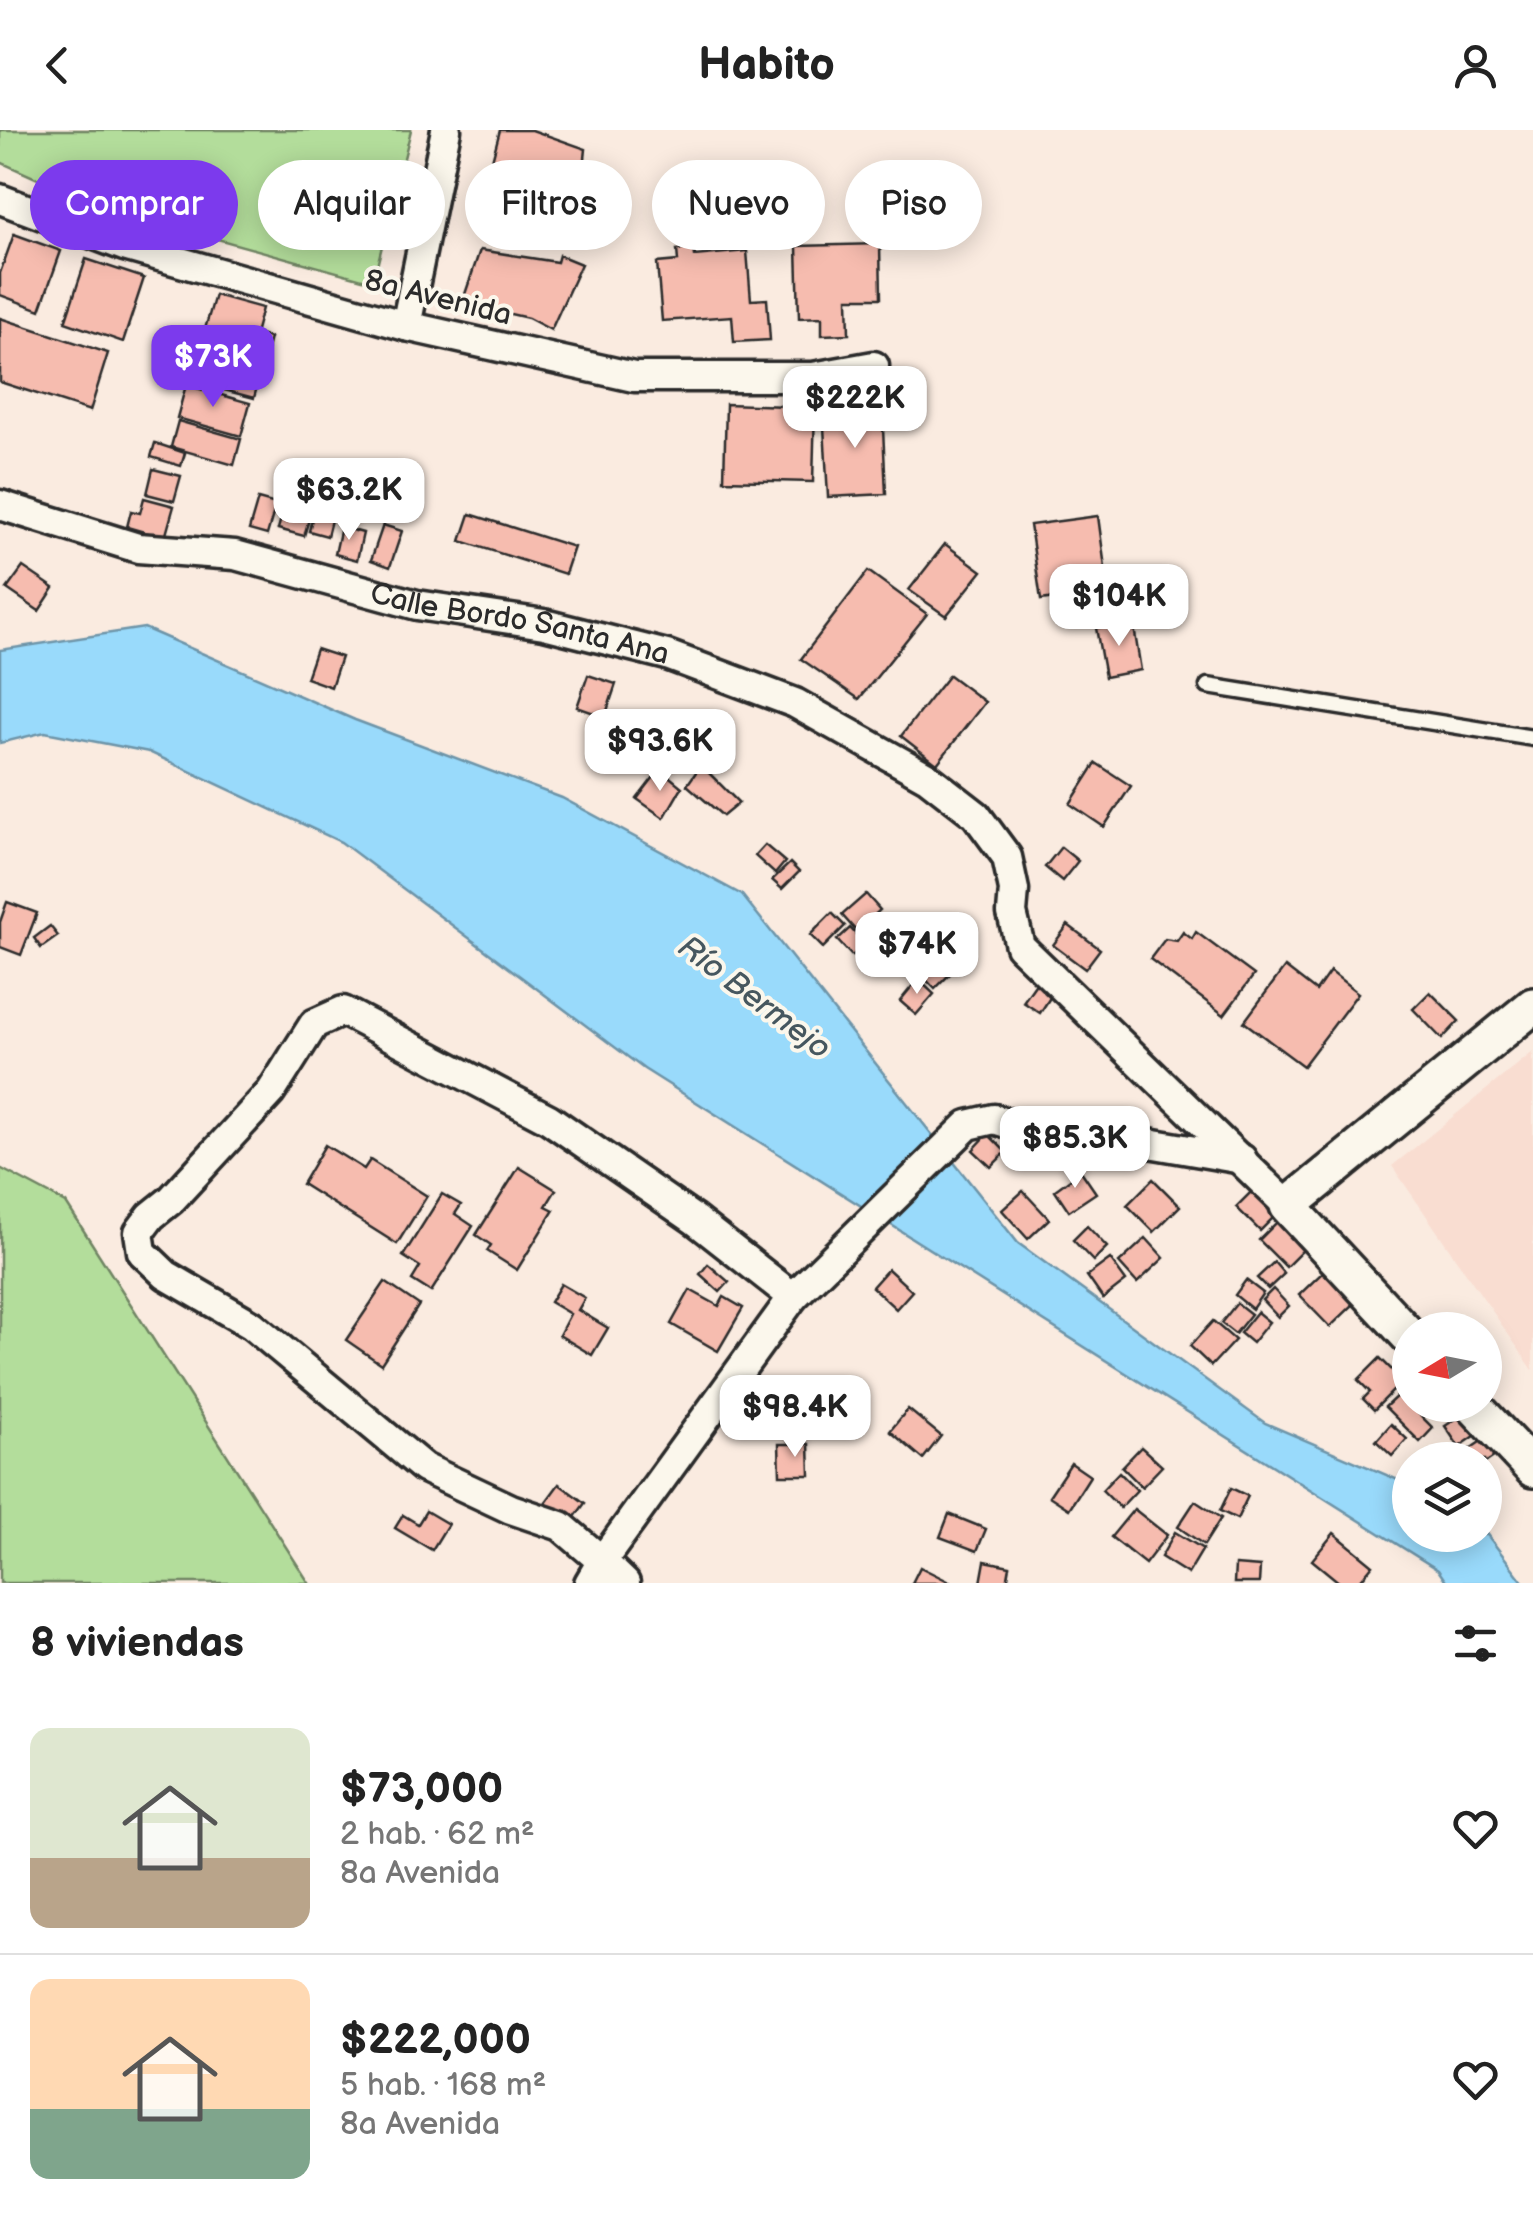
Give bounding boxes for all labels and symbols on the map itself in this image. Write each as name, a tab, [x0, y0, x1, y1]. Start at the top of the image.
street label: 8a Avenida	[361, 262, 515, 334]
pin: $73K	[154, 325, 272, 410]
pin: $222K	[785, 366, 925, 451]
pin: $63.2K	[268, 458, 430, 543]
pin: $104K	[1049, 564, 1189, 649]
street label: Calle Bordo Santa Ana	[366, 575, 673, 673]
pin: $93.6K	[579, 709, 741, 794]
pin: $74K	[858, 912, 976, 997]
water label: Río Bermejo	[670, 928, 838, 1068]
pin: $85.3K	[994, 1106, 1156, 1191]
north arrow	[1392, 1312, 1502, 1422]
pin: $98.4K	[714, 1375, 876, 1460]

